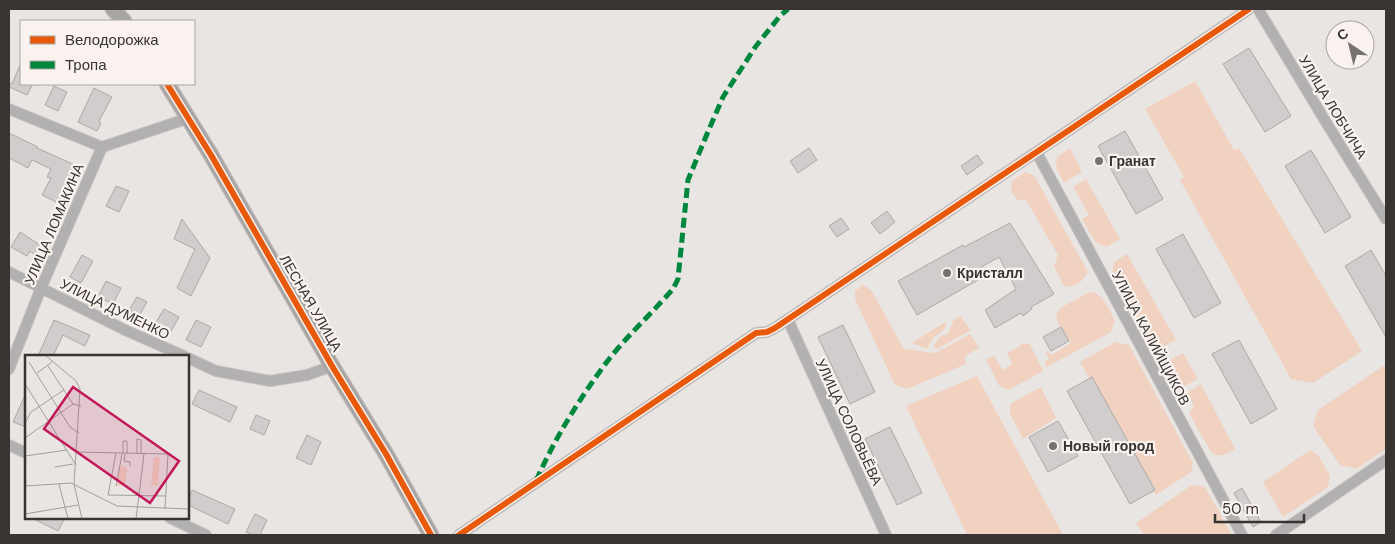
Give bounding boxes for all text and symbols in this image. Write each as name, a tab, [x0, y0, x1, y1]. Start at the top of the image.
legend	[20, 20, 195, 85]
north arrow	[1325, 20, 1375, 70]
text: С	[1333, 24, 1352, 45]
text: Велодорожка	[65, 30, 159, 50]
street label: УЛИЦА ЛОБЧИЧА	[1295, 52, 1371, 163]
text: Тропа	[65, 55, 107, 75]
place label: Гранат	[1109, 152, 1156, 170]
marker: Гранат	[1093, 155, 1105, 167]
street label: УЛИЦА ЛОМАКИНА	[20, 160, 88, 287]
street label: ЛЕСНАЯ УЛИЦА	[276, 251, 346, 355]
place label: Кристалл	[957, 264, 1023, 282]
marker: Кристалл	[941, 267, 953, 279]
street label: УЛИЦА КАЛИЙЩИКОВ	[1108, 268, 1194, 408]
street label: УЛИЦА ДУМЕНКО	[57, 275, 173, 343]
inset map	[25, 355, 189, 519]
street label: УЛИЦА СОЛОВЬЁВА	[812, 356, 887, 489]
place label: Новый город	[1063, 437, 1154, 455]
marker: Новый город	[1047, 440, 1059, 452]
scale bar	[1215, 492, 1304, 524]
text: 50 m	[1222, 499, 1259, 519]

